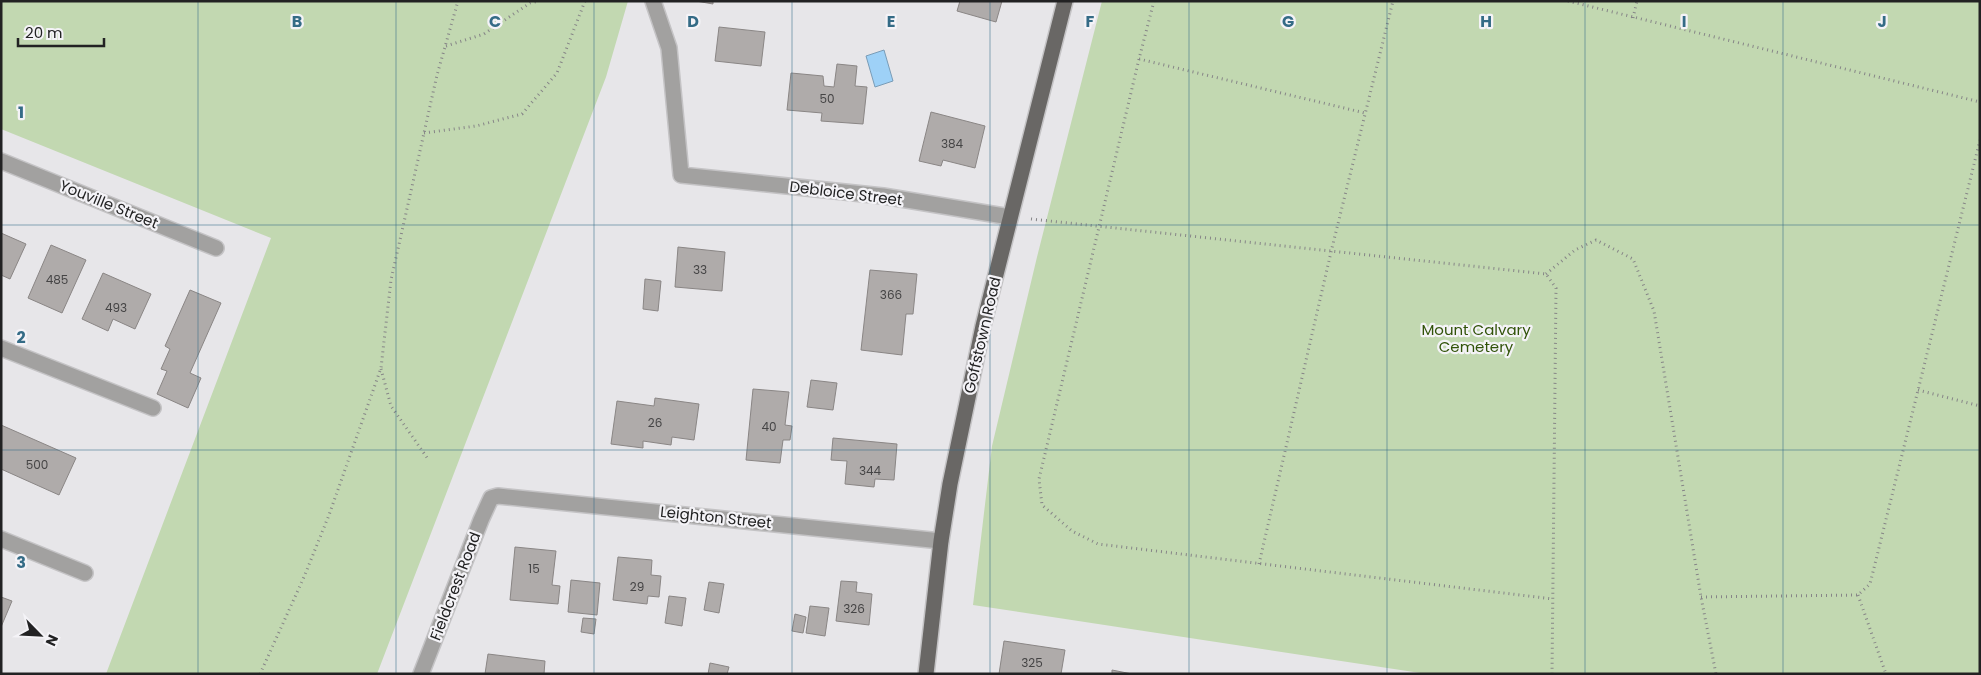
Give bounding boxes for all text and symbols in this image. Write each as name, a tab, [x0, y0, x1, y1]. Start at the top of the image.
text: B	[292, 10, 302, 33]
text: C	[489, 10, 501, 33]
text: D	[687, 10, 699, 33]
text: E	[887, 10, 895, 33]
text: F	[1086, 10, 1095, 33]
text: G	[1282, 10, 1294, 33]
text: H	[1480, 10, 1492, 33]
text: I	[1682, 10, 1686, 33]
text: J	[1877, 10, 1887, 33]
scale bar	[18, 15, 104, 47]
text: 20 m	[25, 22, 63, 43]
house number: 50	[819, 90, 835, 107]
text: 1	[18, 101, 24, 124]
house number: 384	[941, 135, 964, 152]
street label: Youville Street	[57, 175, 161, 233]
street label: Debloice Street	[788, 176, 904, 210]
house number: 33	[693, 261, 707, 278]
house number: 485	[46, 271, 68, 288]
street label: Goffstown Road	[958, 275, 1006, 395]
house number: 366	[880, 286, 902, 303]
house number: 493	[105, 299, 127, 316]
park label: Mount Calvary Cemetery	[1421, 319, 1531, 357]
text: 2	[16, 326, 26, 349]
house number: 26	[648, 414, 662, 431]
house number: 40	[761, 418, 777, 435]
house number: 500	[26, 456, 48, 473]
house number: 344	[859, 462, 882, 479]
street label: Leighton Street	[659, 501, 773, 533]
street label: Fieldcrest Road	[425, 529, 485, 643]
text: 3	[16, 551, 26, 574]
house number: 15	[528, 560, 540, 577]
house number: 29	[630, 578, 644, 595]
house number: 326	[843, 600, 865, 617]
north arrow	[15, 610, 65, 660]
text: N	[41, 631, 63, 649]
house number: 325	[1021, 654, 1043, 671]

